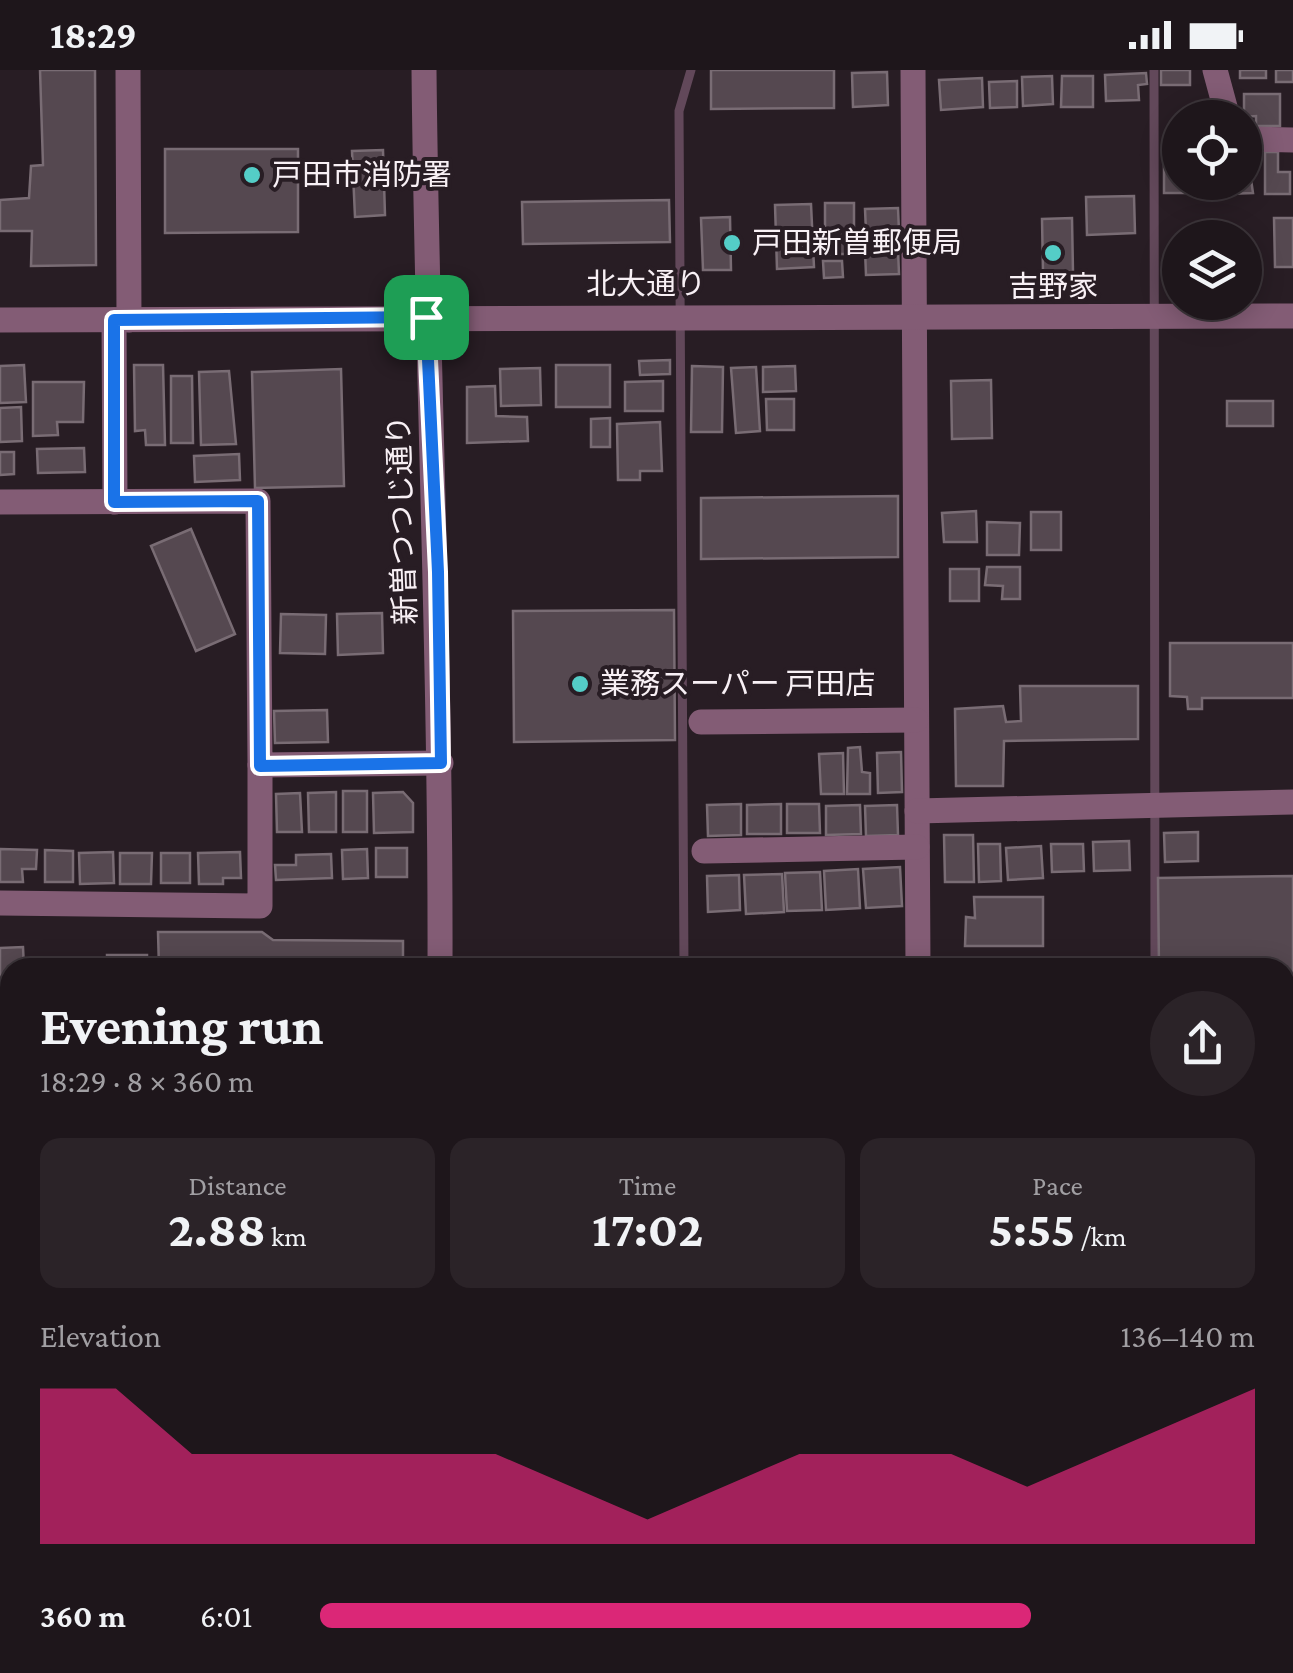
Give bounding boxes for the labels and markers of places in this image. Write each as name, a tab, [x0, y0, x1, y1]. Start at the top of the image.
place label: 戸田市消防署	[272, 158, 452, 191]
marker: 戸田市消防署	[241, 164, 263, 186]
place label: 戸田新曽郵便局	[752, 226, 962, 259]
marker: 戸田新曽郵便局	[721, 232, 743, 254]
marker: 吉野家	[1042, 242, 1064, 264]
place label: 吉野家	[1008, 270, 1098, 303]
pin	[384, 275, 469, 360]
place label: 業務スーパー 戸田店	[600, 667, 875, 700]
marker: 業務スーパー 戸田店	[569, 673, 591, 695]

